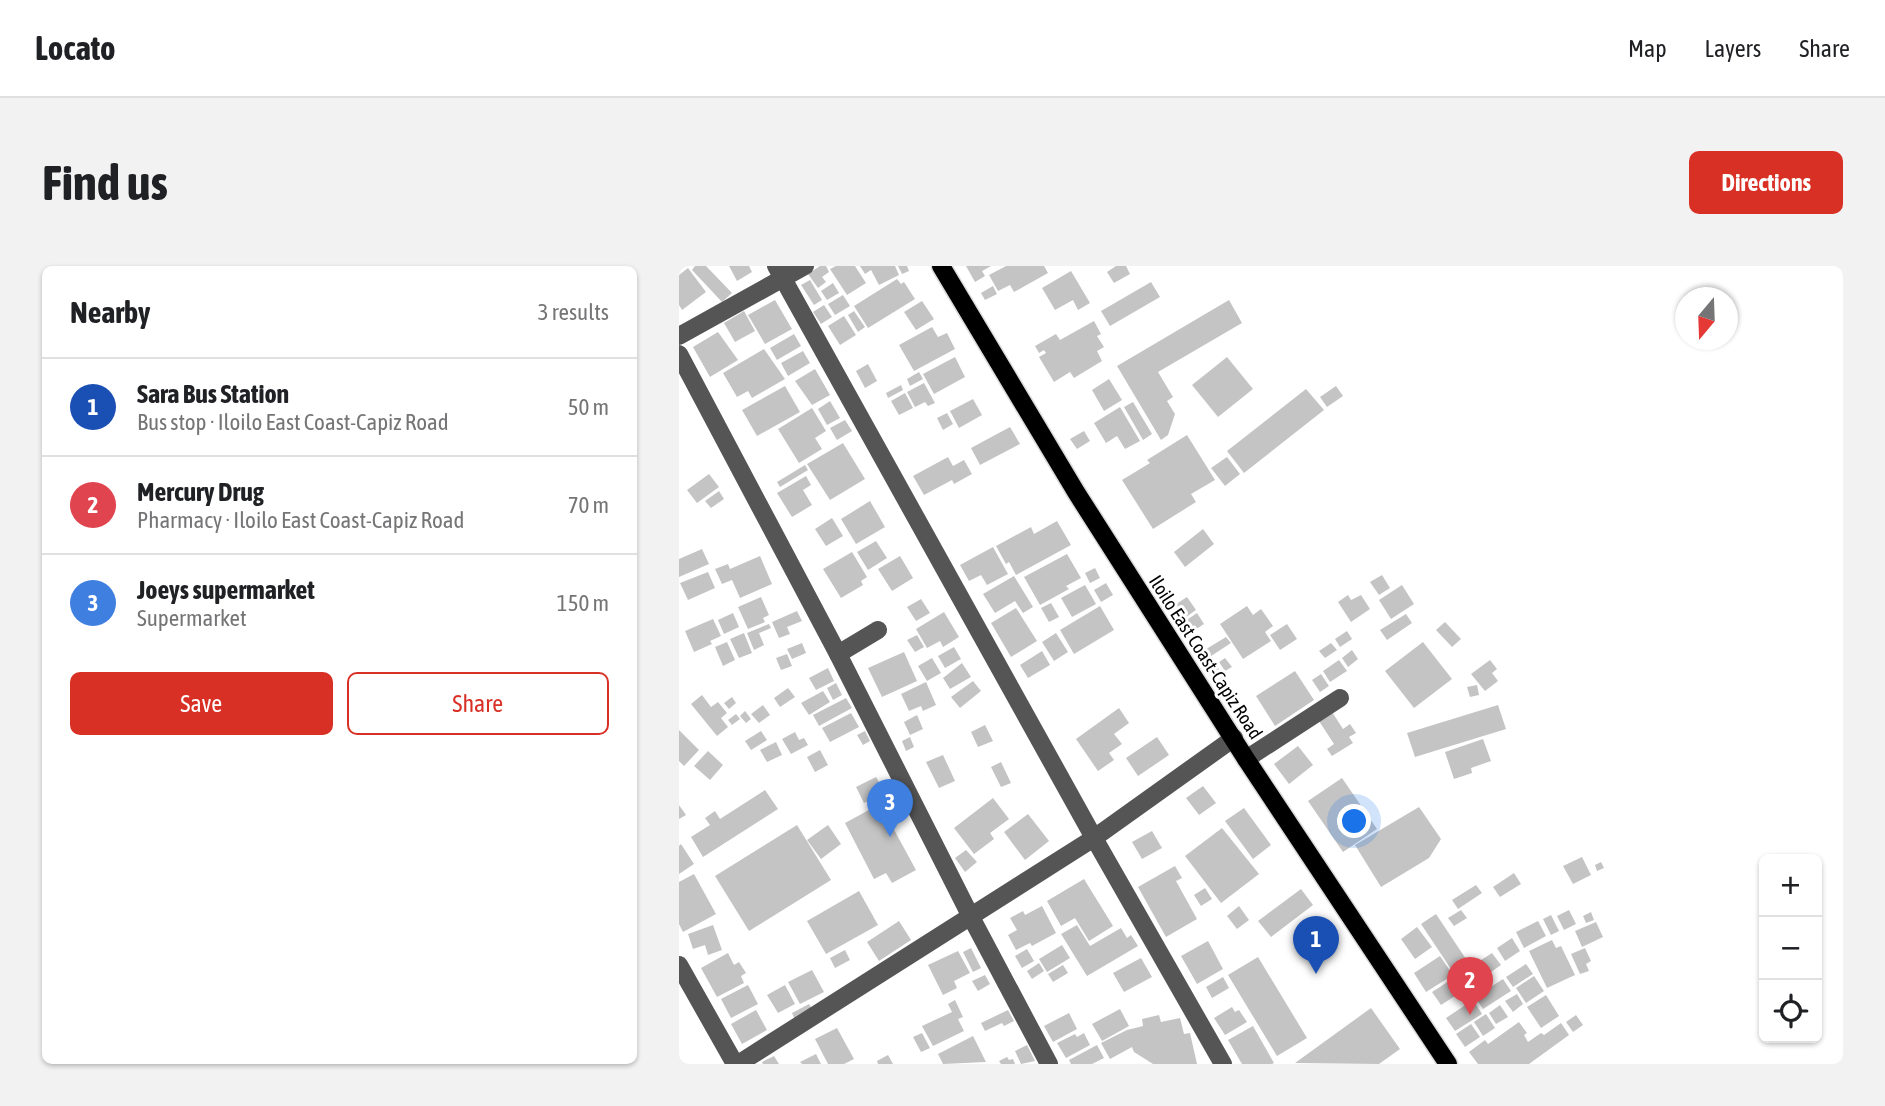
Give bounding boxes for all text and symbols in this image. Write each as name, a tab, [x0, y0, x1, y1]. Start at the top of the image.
text: Locato	[35, 29, 116, 67]
text: Map	[1628, 35, 1667, 62]
text: Layers	[1705, 35, 1761, 62]
text: Share	[1799, 35, 1850, 62]
button: Directions	[1689, 151, 1843, 214]
text: Find us	[42, 154, 168, 210]
north arrow	[1675, 287, 1738, 350]
text: Nearby	[70, 295, 150, 329]
text: 3 results	[538, 299, 609, 325]
text: Sara Bus Station	[137, 379, 289, 409]
text: 1	[88, 394, 98, 420]
text: 50 m	[568, 394, 609, 420]
text: Bus stop · Iloilo East Coast-Capiz Road	[137, 409, 449, 435]
text: Mercury Drug	[137, 477, 264, 507]
text: 2	[88, 492, 98, 518]
text: 70 m	[568, 492, 609, 518]
text: Pharmacy · Iloilo East Coast-Capiz Road	[137, 507, 464, 533]
street label: Iloilo East Coast-Capiz Road	[1145, 571, 1267, 743]
text: Joeys supermarket	[137, 575, 315, 605]
text: 3	[88, 590, 98, 616]
text: 150 m	[557, 590, 609, 616]
text: Supermarket	[137, 605, 247, 631]
button: Save	[70, 672, 333, 735]
button: Share	[347, 672, 609, 735]
pin: 3	[867, 779, 913, 837]
your location	[1337, 804, 1371, 838]
map controls	[1759, 854, 1822, 1043]
button: +	[1759, 854, 1822, 917]
pin: 1	[1293, 916, 1339, 974]
button: −	[1759, 917, 1822, 980]
pin: 2	[1447, 957, 1493, 1015]
button: locate	[1759, 980, 1822, 1043]

